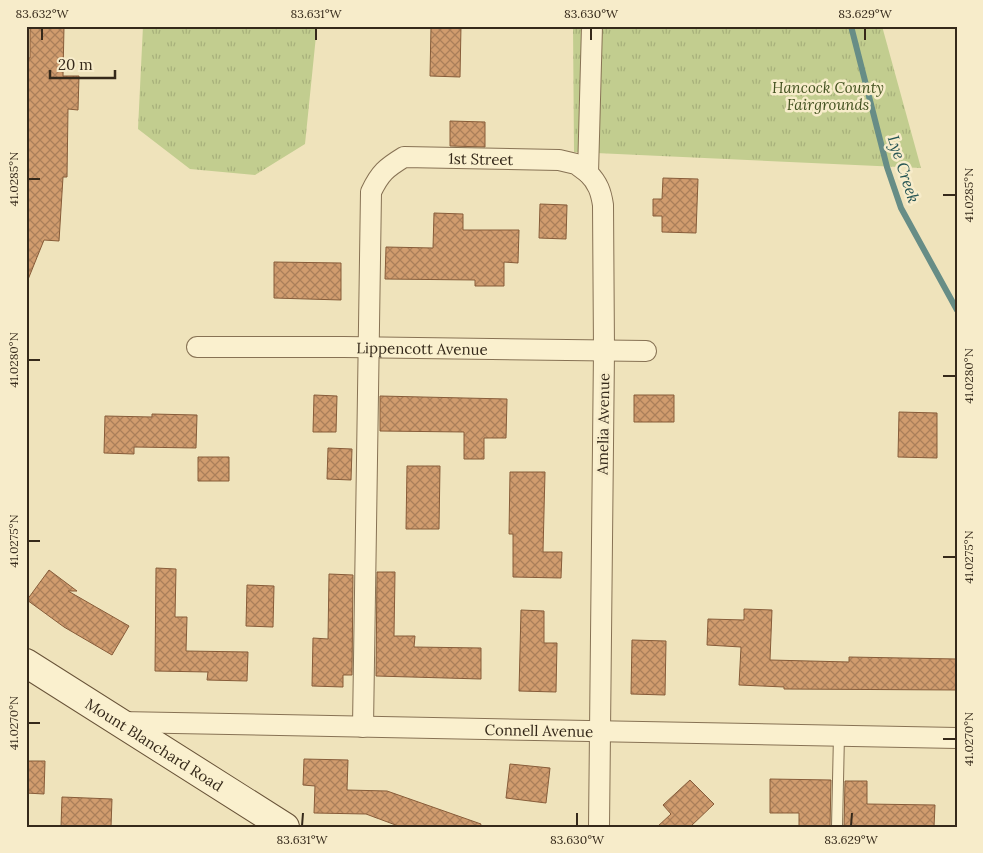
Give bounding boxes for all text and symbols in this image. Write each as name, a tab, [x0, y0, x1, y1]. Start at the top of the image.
text: 83.632°W	[15, 6, 70, 21]
text: 83.631°W	[290, 6, 343, 21]
text: 83.630°W	[564, 6, 619, 21]
text: 83.629°W	[838, 6, 893, 21]
scale bar	[50, 48, 115, 80]
text: 20 m	[58, 55, 93, 74]
park label: Hancock County Fairgrounds	[772, 78, 884, 114]
water label: Lye Creek	[884, 133, 924, 205]
street label: 1st Street	[448, 148, 514, 169]
text: 41.0285°N	[6, 152, 21, 206]
text: 41.0285°N	[961, 168, 976, 222]
text: 41.0280°N	[6, 332, 21, 388]
street label: Lippencott Avenue	[356, 338, 488, 358]
text: 41.0280°N	[961, 348, 976, 404]
street label: Amelia Avenue	[593, 373, 613, 476]
text: 41.0275°N	[6, 514, 21, 568]
text: 41.0275°N	[961, 530, 976, 584]
street label: Mount Blanchard Road	[82, 694, 227, 795]
text: 41.0270°N	[6, 696, 21, 750]
text: 41.0270°N	[961, 712, 976, 766]
street label: Connell Avenue	[484, 719, 593, 741]
text: 83.631°W	[276, 832, 329, 847]
text: 83.630°W	[550, 832, 605, 847]
text: 83.629°W	[824, 832, 879, 847]

